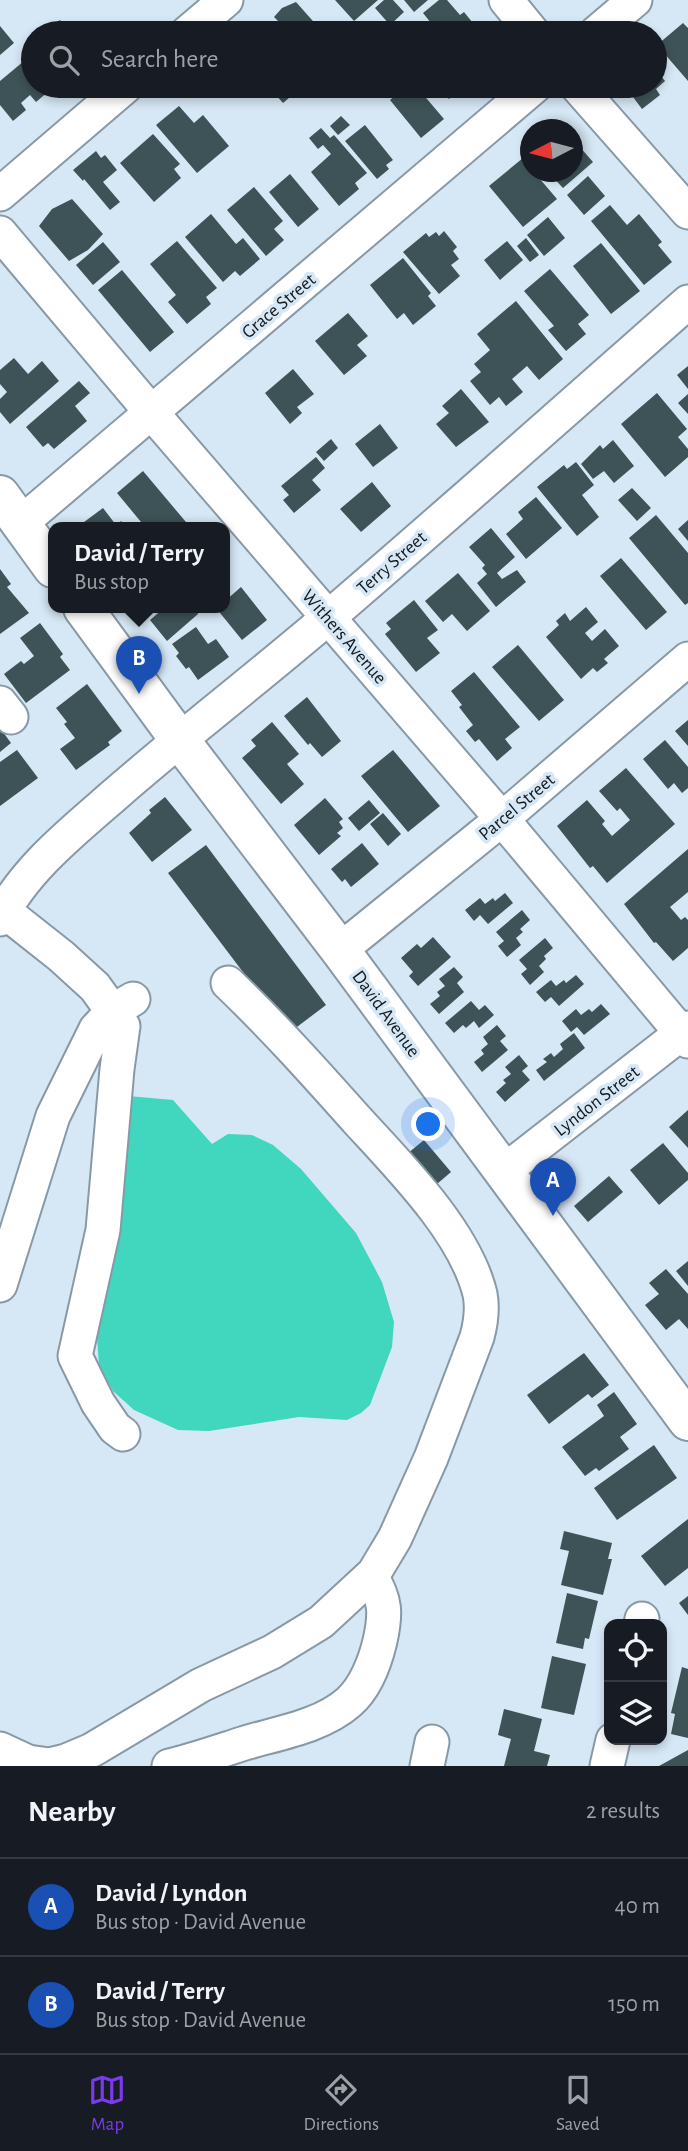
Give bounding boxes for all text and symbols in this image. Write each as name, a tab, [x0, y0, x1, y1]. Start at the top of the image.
search box	[21, 21, 667, 98]
icon: search	[45, 41, 83, 79]
text: Search here	[101, 46, 219, 72]
north arrow	[520, 119, 583, 182]
street label: Grace Street	[239, 270, 319, 342]
popup	[48, 522, 230, 613]
street label: Terry Street	[354, 528, 430, 598]
text: David / Terry	[74, 540, 204, 566]
text: Bus stop	[74, 571, 149, 594]
street label: Withers Avenue	[298, 586, 390, 688]
pin: B	[116, 636, 162, 694]
street label: Parcel Street	[475, 770, 559, 844]
street label: David Avenue	[348, 967, 423, 1061]
street label: Lyndon Street	[551, 1062, 643, 1140]
your location	[411, 1107, 445, 1141]
pin: A	[530, 1158, 576, 1216]
map controls	[604, 1619, 667, 1745]
button: locate	[604, 1619, 667, 1682]
button: layers	[604, 1682, 667, 1745]
text: Nearby	[28, 1797, 116, 1827]
text: 2 results	[586, 1800, 660, 1823]
text: David / Lyndon	[95, 1880, 248, 1906]
text: A	[44, 1895, 58, 1918]
text: 40 m	[615, 1895, 660, 1918]
text: Bus stop · David Avenue	[95, 1911, 306, 1934]
text: David / Terry	[95, 1978, 225, 2004]
text: B	[44, 1993, 58, 2016]
text: 150 m	[608, 1993, 660, 2016]
text: Bus stop · David Avenue	[95, 2009, 306, 2032]
tab: Map	[88, 2071, 126, 2136]
tab: Directions	[303, 2071, 379, 2136]
tab: Saved	[556, 2071, 600, 2136]

